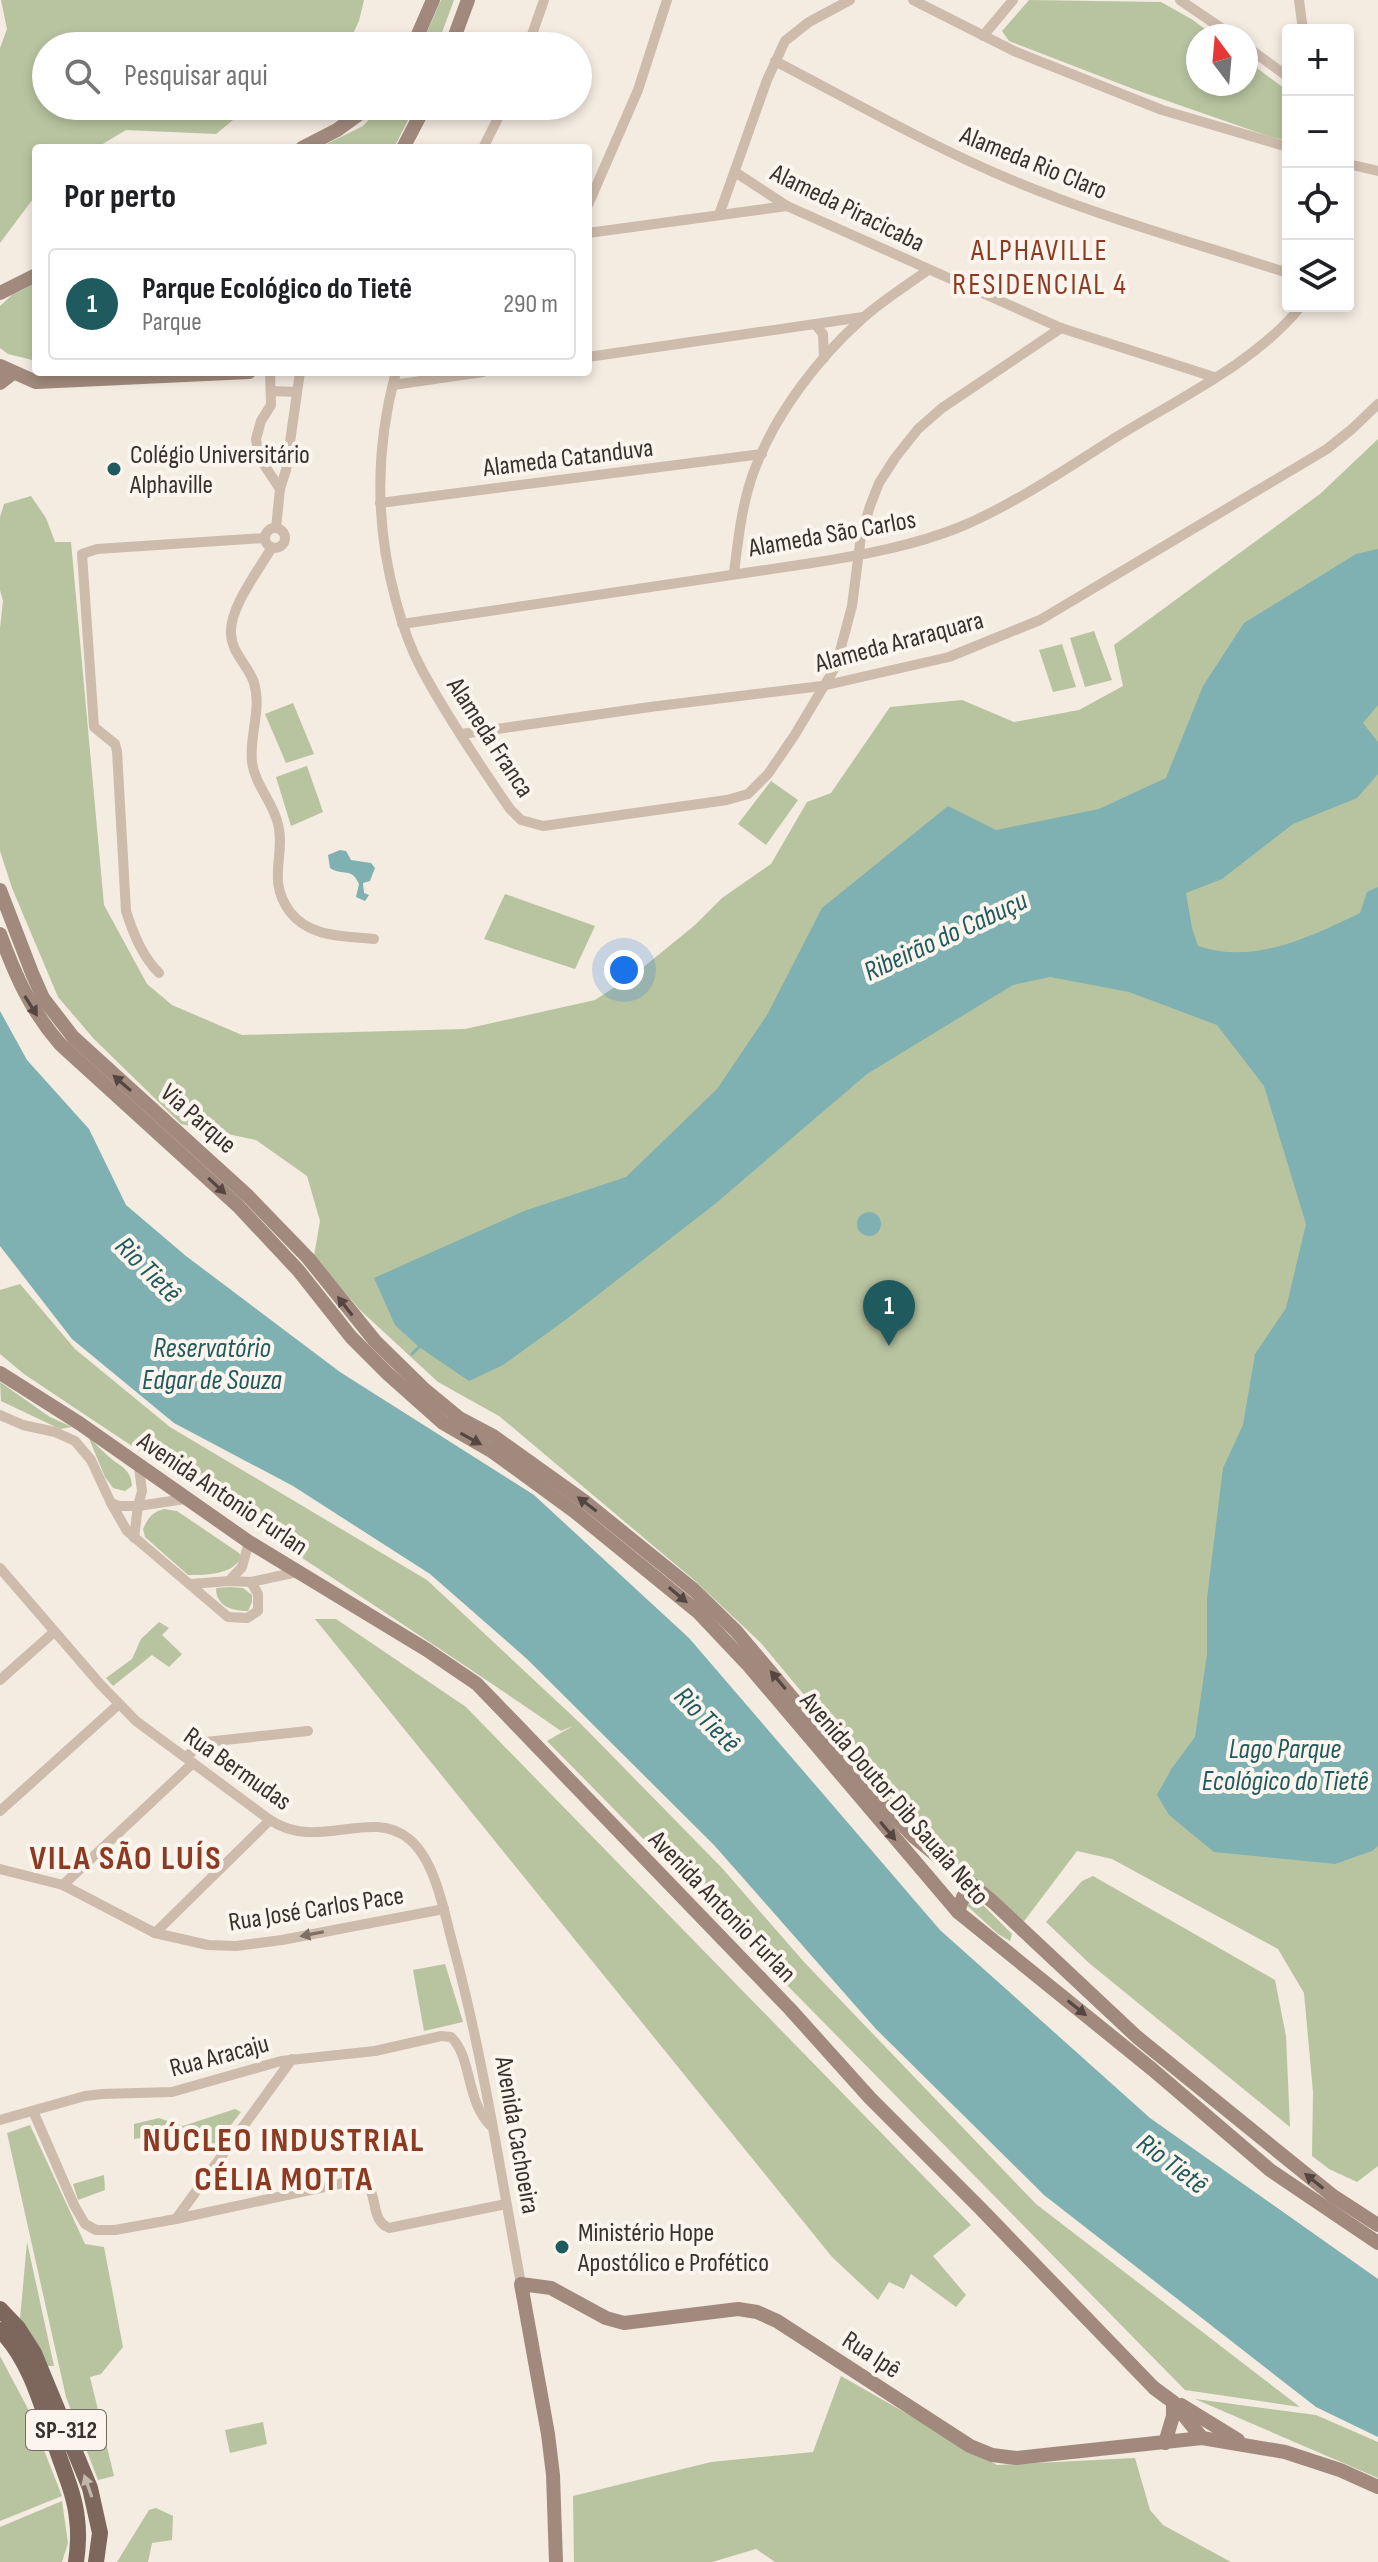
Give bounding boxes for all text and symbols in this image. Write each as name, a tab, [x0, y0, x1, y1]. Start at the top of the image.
north arrow	[1186, 24, 1258, 96]
map controls	[1282, 24, 1354, 312]
button: +	[1282, 24, 1354, 96]
search box	[32, 32, 592, 120]
icon: search	[60, 54, 104, 98]
text: Pesquisar aqui	[124, 58, 268, 94]
button: −	[1282, 96, 1354, 168]
street label: Alameda Rio Claro	[955, 120, 1111, 207]
street label: Alameda Piracicaba	[764, 157, 929, 259]
button: locate	[1282, 168, 1354, 240]
text: Por perto	[64, 176, 176, 217]
district label: ALPHAVILLE RESIDENCIAL 4	[952, 233, 1128, 303]
button: layers	[1282, 240, 1354, 312]
text: Parque Ecológico do Tietê	[142, 271, 412, 307]
text: 1	[87, 289, 97, 320]
text: 290 m	[503, 289, 558, 320]
text: Parque	[142, 307, 202, 338]
street label: Alameda Catanduva	[480, 433, 655, 484]
place label: Colégio Universitário Alphaville	[129, 440, 310, 501]
marker: Colégio Universitário Alphaville	[105, 460, 123, 478]
street label: Alameda São Carlos	[745, 505, 918, 565]
street label: Alameda Araraquara	[811, 605, 987, 680]
street label: Alameda Franca	[439, 671, 540, 804]
water label: Ribeirão do Cabuçu	[859, 884, 1033, 989]
your location	[604, 950, 644, 990]
one-way arrow	[24, 995, 39, 1016]
one-way arrow	[113, 1075, 133, 1092]
street label: Via Parque	[154, 1078, 242, 1161]
one-way arrow	[207, 1177, 226, 1195]
water label: Rio Tietê	[108, 1230, 188, 1310]
pin: 1	[863, 1280, 915, 1346]
one-way arrow	[338, 1296, 354, 1316]
water label: Reservatório Edgar de Souza	[142, 1332, 283, 1397]
street label: Avenida Antonio Furlan	[130, 1425, 313, 1563]
one-way arrow	[460, 1432, 482, 1446]
one-way arrow	[577, 1497, 597, 1513]
one-way arrow	[668, 1586, 688, 1603]
one-way arrow	[770, 1670, 787, 1690]
water label: Rio Tietê	[667, 1680, 747, 1760]
street label: Avenida Doutor Dib Sauaia Neto	[792, 1685, 995, 1912]
street label: Rua Bermudas	[177, 1721, 297, 1818]
water label: Lago Parque Ecológico do Tietê	[1202, 1733, 1368, 1798]
one-way arrow	[879, 1821, 896, 1841]
street label: Avenida Antonio Furlan	[641, 1824, 802, 1989]
district label: VILA SÃO LUÍS	[29, 1838, 223, 1879]
street label: Rua José Carlos Pace	[226, 1880, 406, 1939]
one-way arrow	[299, 1929, 324, 1941]
one-way arrow	[1067, 2000, 1087, 2016]
street label: Rua Aracaju	[166, 2028, 272, 2085]
street label: Avenida Cachoeira	[487, 2053, 546, 2216]
district label: NÚCLEO INDUSTRIAL CÉLIA MOTTA	[143, 2120, 425, 2200]
water label: Rio Tietê	[1130, 2127, 1214, 2201]
one-way arrow	[1304, 2173, 1324, 2190]
place label: Ministério Hope Apostólico e Profético	[577, 2218, 769, 2279]
marker: Ministério Hope Apostólico e Profético	[553, 2238, 571, 2256]
street label: Rua Ipê	[836, 2325, 906, 2386]
road number: SP-312	[26, 2410, 106, 2450]
one-way arrow	[81, 2474, 94, 2498]

